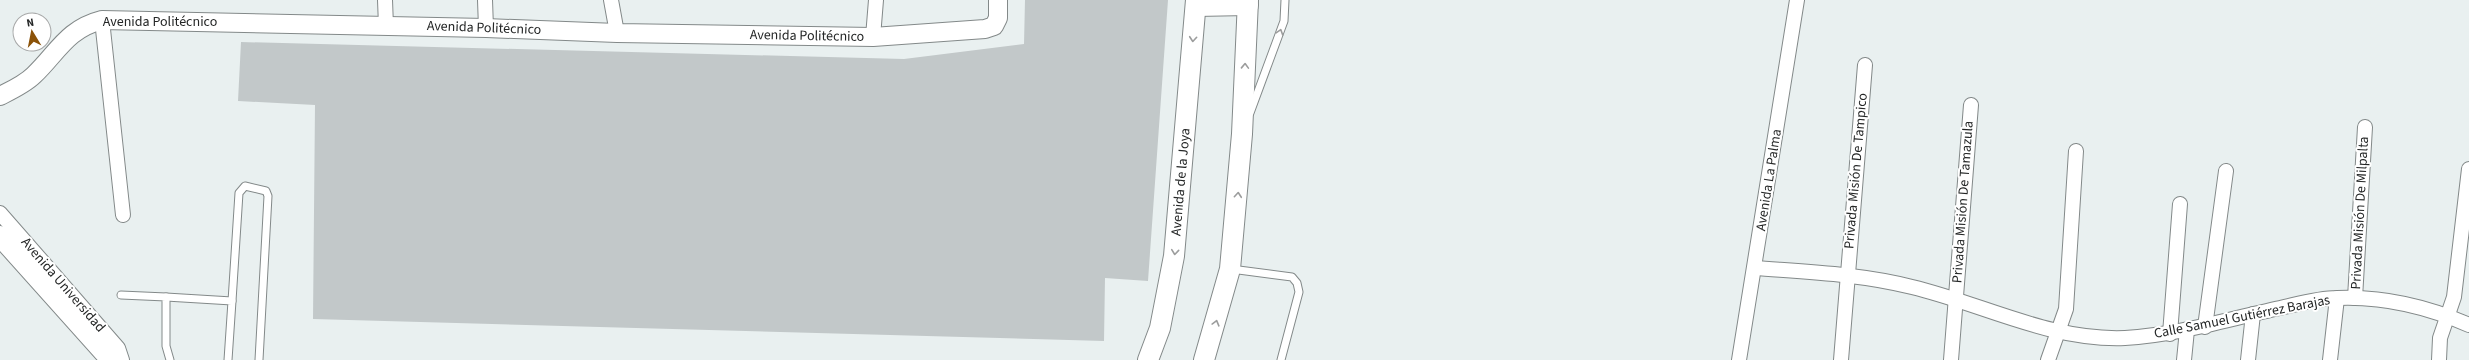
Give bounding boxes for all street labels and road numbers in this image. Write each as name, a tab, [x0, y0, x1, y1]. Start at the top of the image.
street label: Avenida Politécnico	[103, 12, 217, 32]
street label: Avenida Politécnico	[426, 16, 542, 40]
street label: Avenida Politécnico	[750, 25, 864, 47]
street label: Privada Misión De Tampico	[1839, 92, 1873, 250]
street label: Privada Misión De Tamazula	[1947, 120, 1979, 284]
street label: Avenida de la Joya	[1166, 127, 1196, 237]
street label: Avenida La Palma	[1751, 128, 1787, 232]
street label: Privada Misión De Milpalta	[2346, 136, 2374, 290]
street label: Avenida Universidad	[16, 233, 110, 337]
street label: Calle Samuel Gutiérrez Barajas	[2152, 290, 2332, 344]

